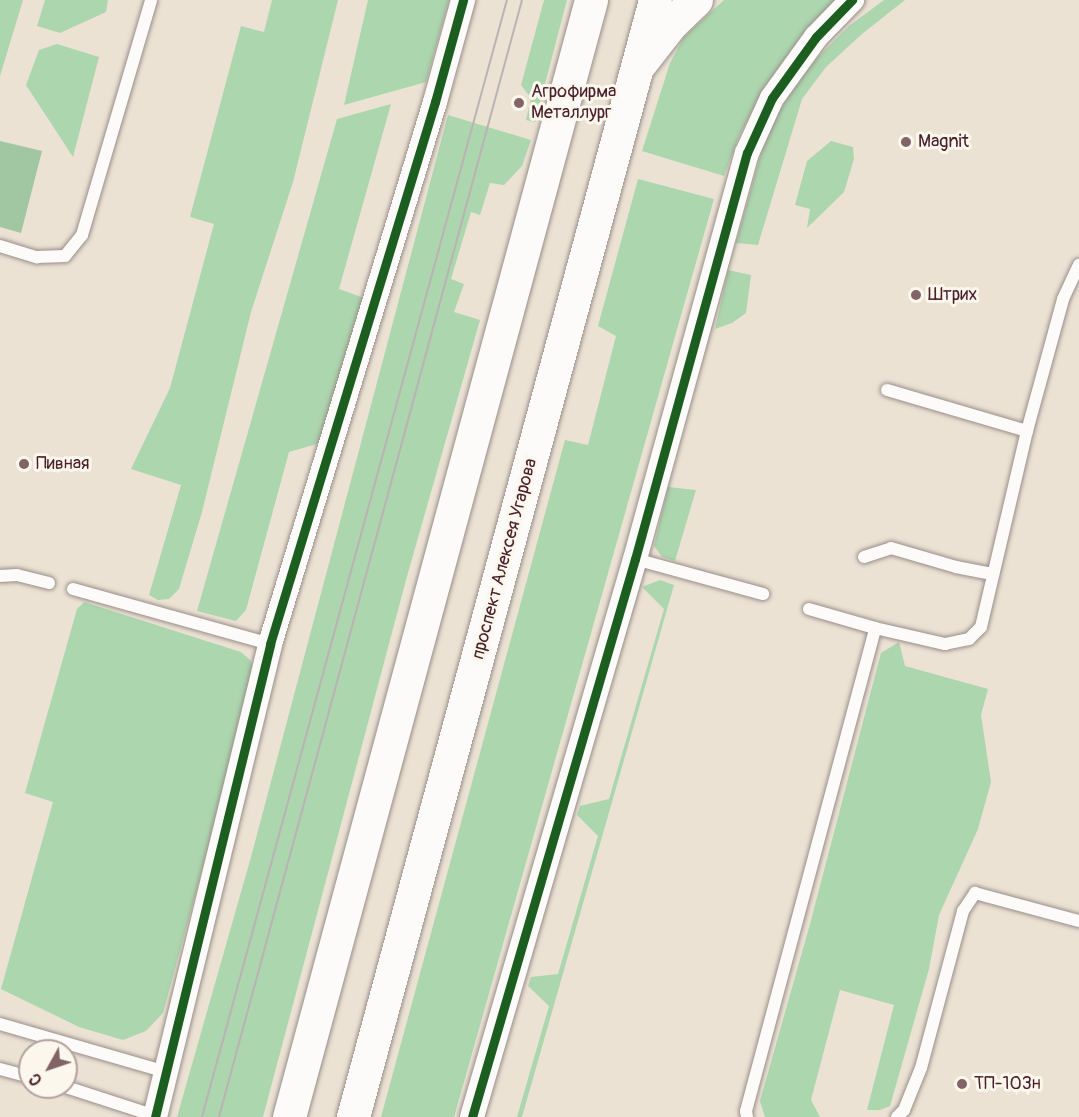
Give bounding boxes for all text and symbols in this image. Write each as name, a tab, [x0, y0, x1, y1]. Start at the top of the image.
place label: Агрофирма Металлург	[531, 82, 616, 124]
marker: Агрофирма Металлург	[512, 96, 526, 110]
place label: Magnit	[918, 131, 969, 153]
marker: Magnit	[899, 135, 913, 149]
place label: Штрих	[928, 284, 977, 306]
marker: Штрих	[909, 288, 923, 302]
place label: Пивная	[36, 453, 89, 475]
street label: проспект Алексея Угарова	[468, 456, 542, 662]
marker: Пивная	[17, 457, 31, 471]
north arrow	[18, 1039, 78, 1099]
text: С	[25, 1069, 47, 1089]
place label: ТП-103н	[974, 1073, 1041, 1095]
marker: ТП-103н	[955, 1077, 969, 1091]

